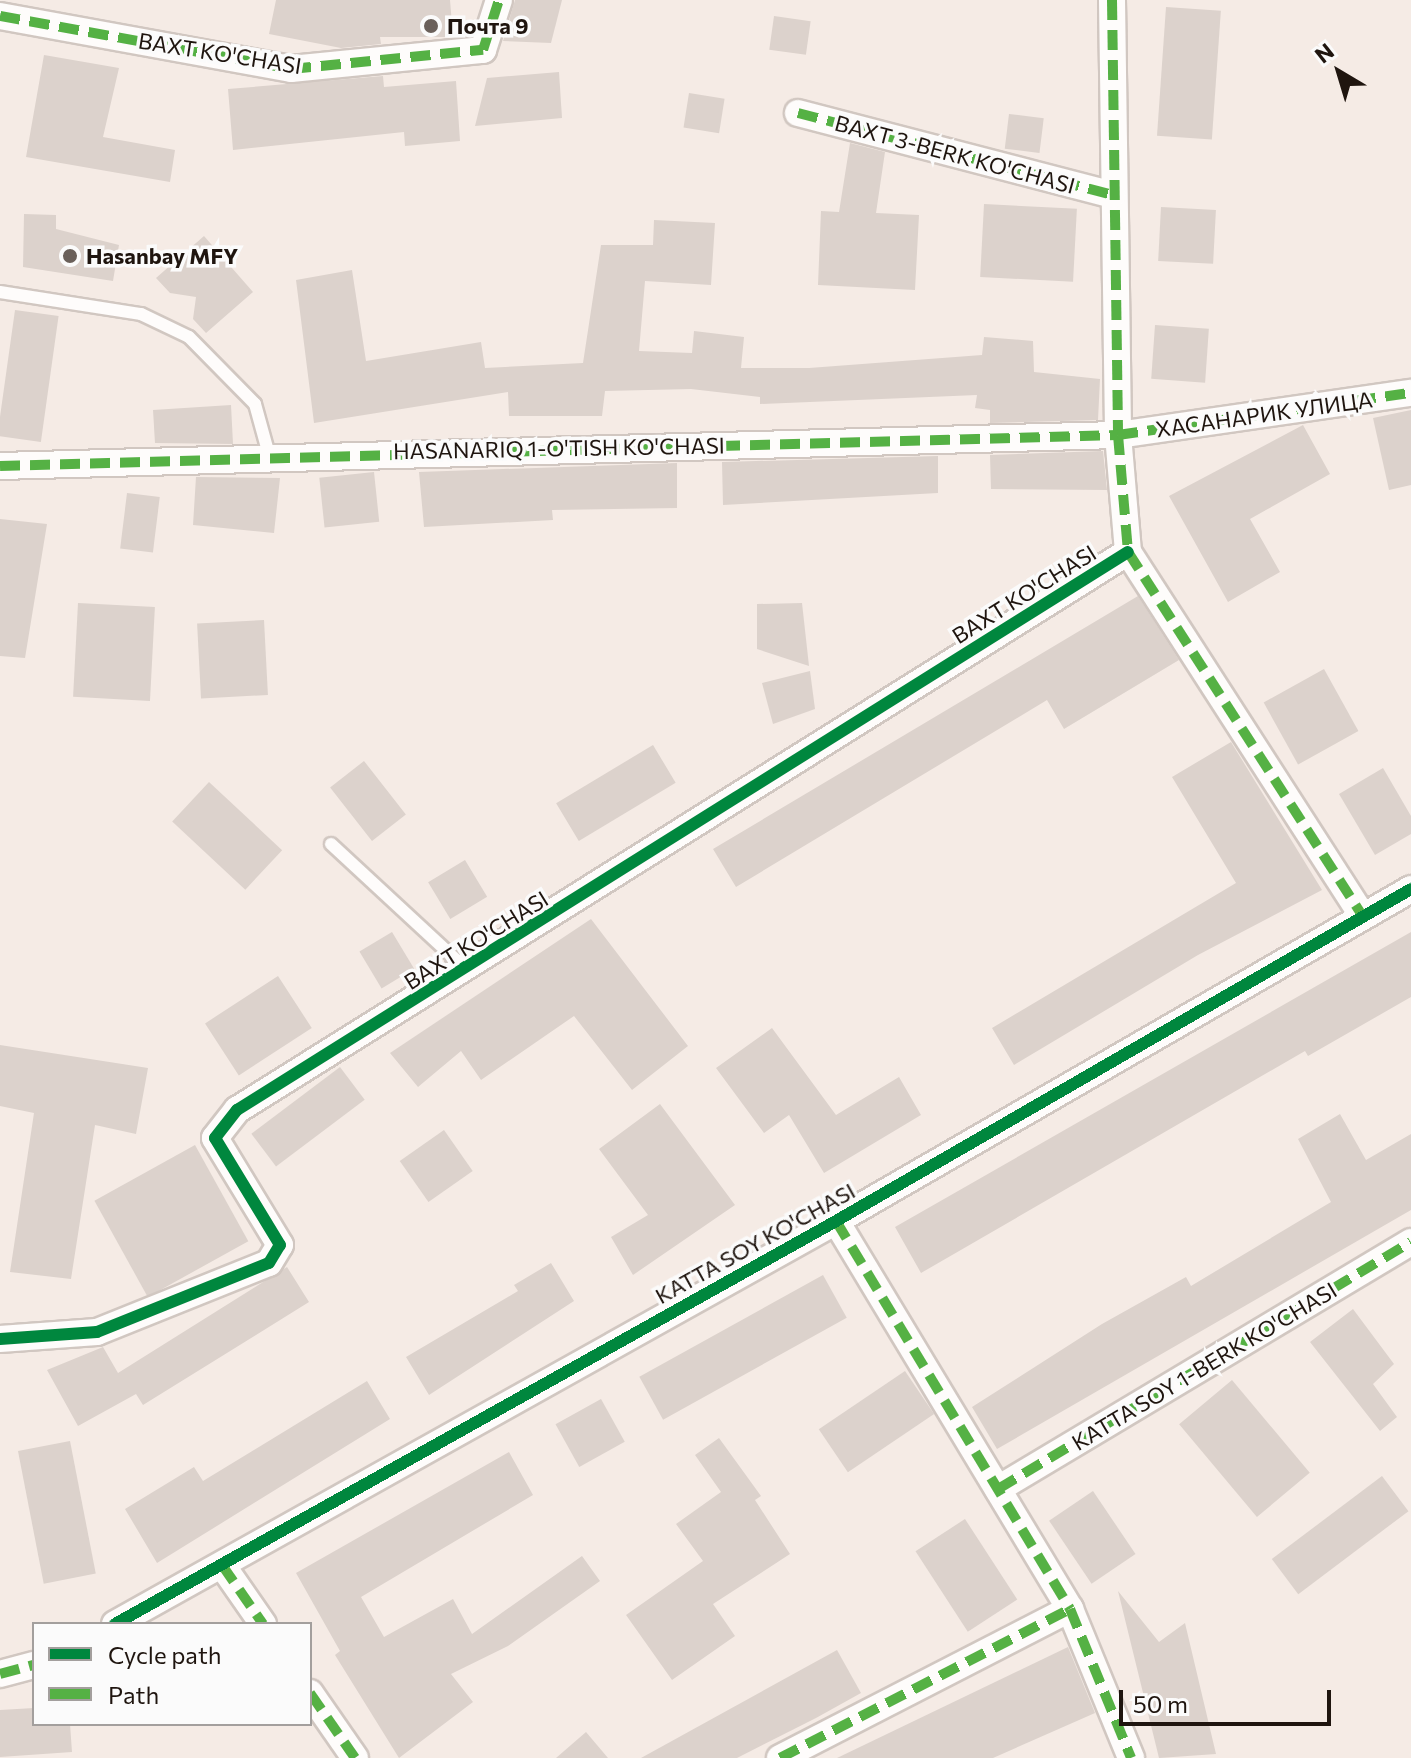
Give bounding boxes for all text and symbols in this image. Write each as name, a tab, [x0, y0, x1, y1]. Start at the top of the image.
place label: Почта 9	[447, 13, 529, 39]
marker: Почта 9	[422, 17, 440, 35]
street label: BAXT KO'CHASI	[137, 27, 303, 79]
north arrow	[1299, 32, 1379, 112]
text: N	[1309, 37, 1339, 68]
street label: BAXT 3-BERK KO'CHASI	[832, 109, 1078, 199]
place label: Hasanbay MFY	[86, 243, 238, 269]
marker: Hasanbay MFY	[61, 247, 79, 265]
street label: ХАСАНАРИК УЛИЦА	[1154, 386, 1374, 442]
street label: HASANARIQ 1-O'TISH KO'CHASI	[393, 432, 725, 464]
street label: BAXT KO'CHASI	[947, 539, 1101, 649]
street label: BAXT KO'CHASI	[399, 885, 553, 995]
street label: KATTA SOY KO'CHASI	[650, 1177, 860, 1309]
street label: KATTA SOY 1-BERK KO'CHASI	[1067, 1276, 1341, 1456]
legend	[32, 1622, 312, 1726]
text: Cycle path	[108, 1640, 222, 1669]
scale bar	[1123, 1674, 1335, 1724]
text: Path	[108, 1680, 159, 1709]
text: 50 m	[1133, 1689, 1188, 1718]

